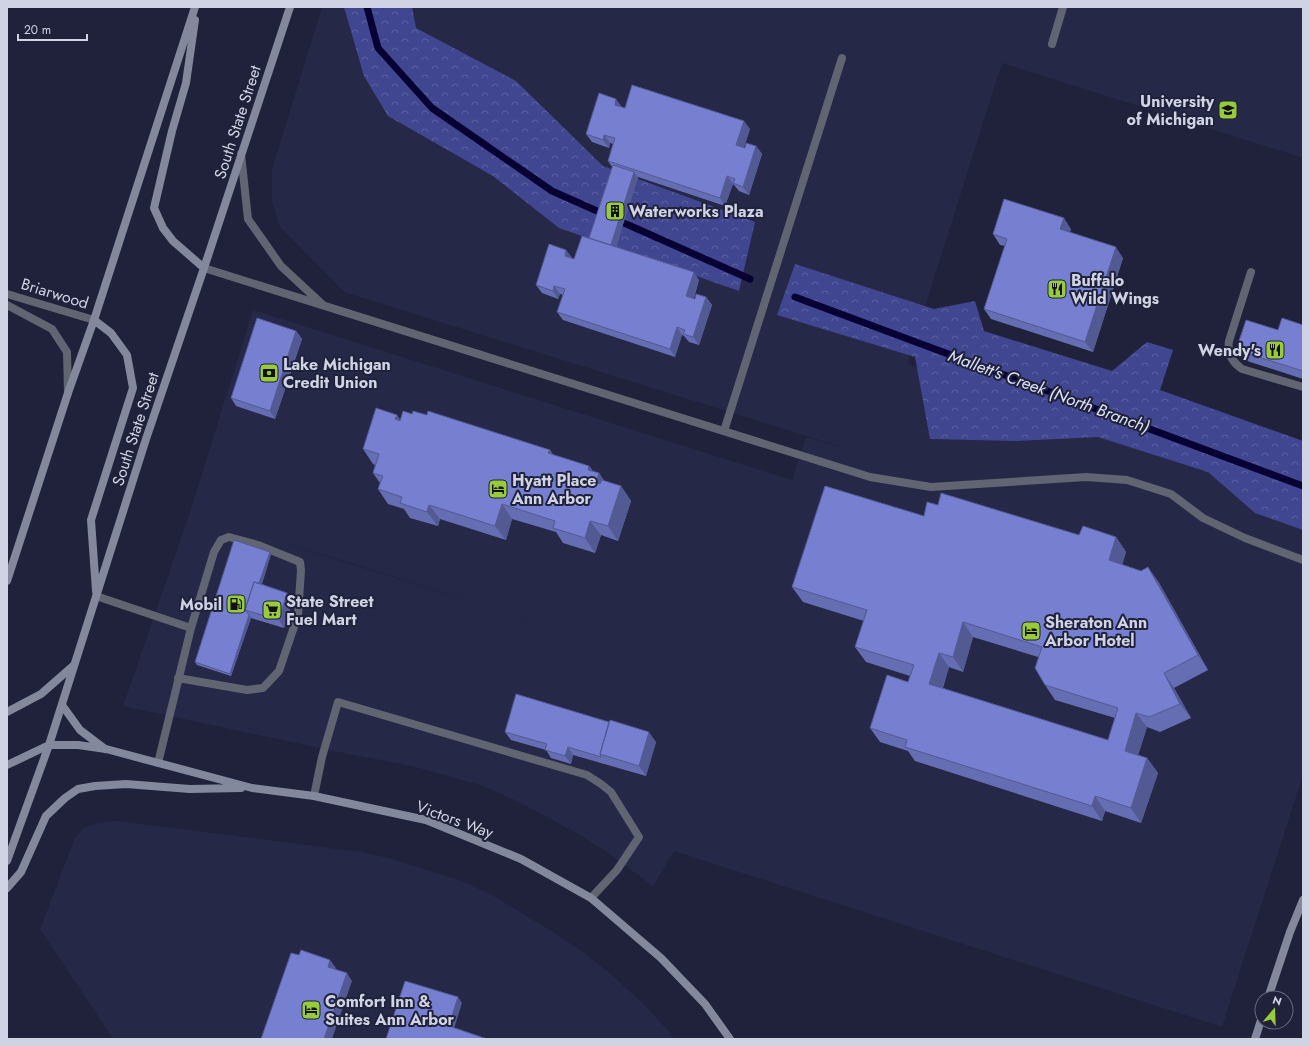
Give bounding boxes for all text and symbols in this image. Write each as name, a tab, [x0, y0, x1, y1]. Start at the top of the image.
scale bar	[18, 16, 87, 42]
text: 20 m	[24, 21, 51, 39]
street label: South State Street	[208, 62, 267, 182]
place label: University of Michigan	[1127, 90, 1215, 131]
school or university icon: University of Michigan	[1217, 99, 1239, 121]
building icon: Waterworks Plaza	[604, 200, 626, 222]
place label: Waterworks Plaza	[629, 200, 764, 223]
place label: Buffalo Wild Wings	[1071, 269, 1159, 310]
street label: Briarwood	[18, 272, 91, 315]
restaurant icon: Buffalo Wild Wings	[1046, 278, 1068, 300]
place label: Wendy's	[1198, 339, 1261, 362]
restaurant icon: Wendy's	[1264, 339, 1286, 361]
water label: Mallett's Creek (North Branch)	[945, 343, 1153, 439]
place label: Lake Michigan Credit Union	[283, 353, 391, 394]
bank icon: Lake Michigan Credit Union	[258, 362, 280, 384]
street label: South State Street	[106, 369, 165, 489]
place label: Hyatt Place Ann Arbor	[511, 469, 597, 510]
hotel icon: Hyatt Place Ann Arbor	[487, 478, 509, 500]
place label: State Street Fuel Mart	[286, 590, 375, 631]
place label: Mobil	[180, 593, 222, 616]
fuel station icon: Mobil	[225, 593, 247, 615]
supermarket icon: State Street Fuel Mart	[261, 599, 283, 621]
place label: Sheraton Ann Arbor Hotel	[1044, 611, 1147, 652]
hotel icon: Sheraton Ann Arbor Hotel	[1020, 620, 1042, 642]
street label: Victors Way	[413, 795, 498, 844]
place label: Comfort Inn & Suites Ann Arbor	[325, 990, 455, 1031]
north arrow	[1254, 990, 1294, 1030]
text: N	[1271, 992, 1284, 1010]
hotel icon: Comfort Inn & Suites Ann Arbor	[300, 999, 322, 1021]

